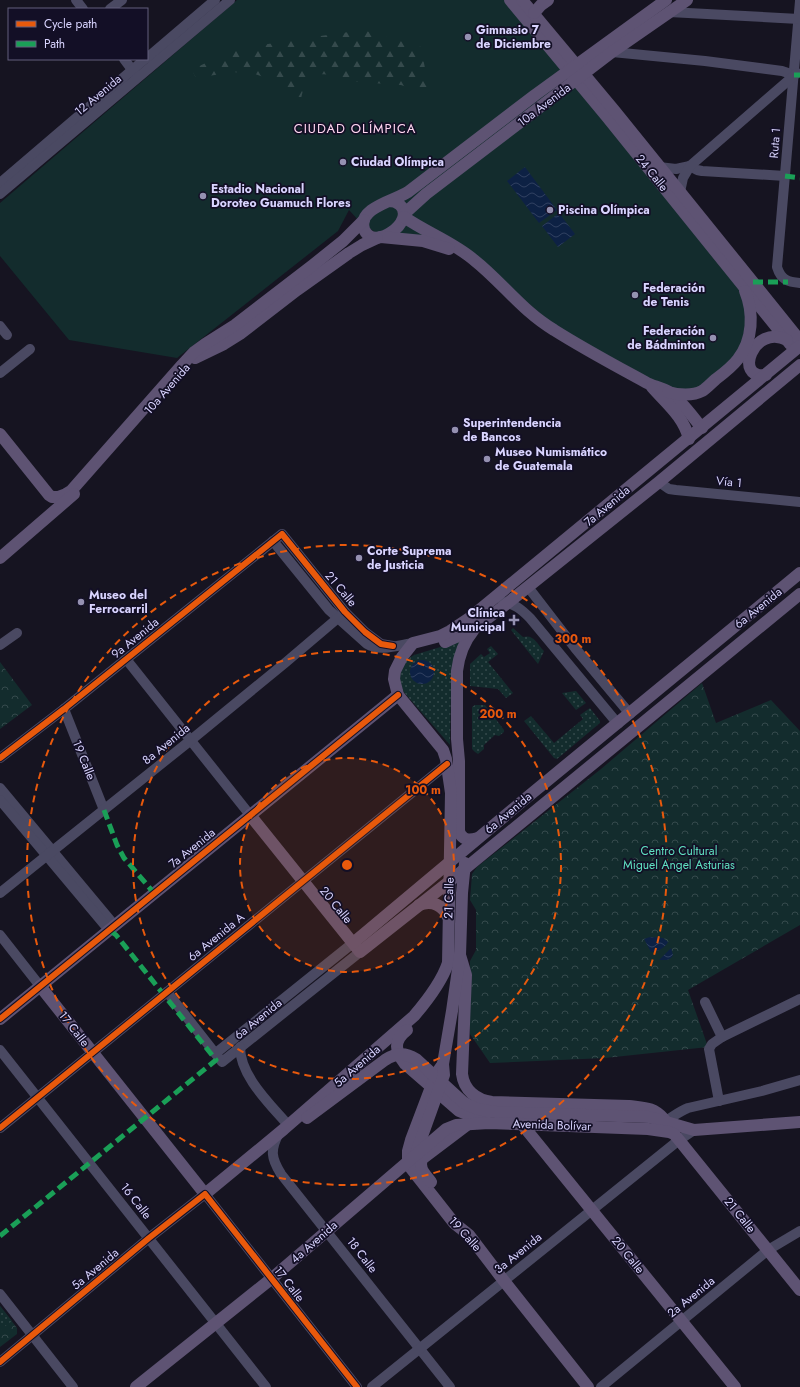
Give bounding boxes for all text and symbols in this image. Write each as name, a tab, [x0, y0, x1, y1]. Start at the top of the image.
legend	[8, 8, 148, 60]
text: Cycle path	[44, 15, 97, 33]
place label: Gimnasio 7 de Diciembre	[476, 21, 551, 53]
marker: Gimnasio 7 de Diciembre	[463, 32, 473, 42]
text: Path	[44, 35, 65, 53]
street label: 12 Avenida	[71, 70, 126, 120]
street label: 10a Avenida	[514, 79, 575, 131]
district label: CIUDAD OLÍMPICA	[294, 119, 416, 138]
street label: Ruta 1	[765, 127, 785, 159]
street label: 24 Calle	[631, 151, 673, 195]
place label: Ciudad Olímpica	[351, 153, 444, 171]
marker: Ciudad Olímpica	[338, 157, 348, 167]
place label: Estadio Nacional Doroteo Guamuch Flores	[211, 180, 351, 212]
marker: Estadio Nacional Doroteo Guamuch Flores	[198, 191, 208, 201]
place label: Piscina Olímpica	[558, 201, 650, 219]
marker: Piscina Olímpica	[545, 205, 555, 215]
place label: Federación de Tenis	[643, 279, 705, 311]
marker: Federación de Tenis	[630, 290, 640, 300]
place label: Federación de Bádminton	[627, 322, 705, 354]
marker: Federación de Bádminton	[708, 333, 718, 343]
street label: 10a Avenida	[140, 359, 194, 419]
place label: Superintendencia de Bancos	[463, 414, 561, 446]
marker: Superintendencia de Bancos	[450, 425, 460, 435]
place label: Museo Numismático de Guatemala	[495, 443, 607, 475]
marker: Museo Numismático de Guatemala	[482, 454, 492, 464]
street label: Vía 1	[715, 472, 743, 492]
street label: 7a Avenida	[580, 481, 634, 531]
place label: Corte Suprema de Justicia	[367, 542, 451, 574]
marker: Corte Suprema de Justicia	[354, 553, 364, 563]
street label: 21 Calle	[321, 567, 361, 611]
street label: 6a Avenida	[730, 583, 786, 633]
place label: Museo del Ferrocarril	[89, 586, 148, 618]
marker: Museo del Ferrocarril	[76, 597, 86, 607]
place label: Clínica Municipal	[451, 604, 505, 636]
street label: 9a Avenida	[107, 613, 163, 663]
marker: Clínica Municipal	[508, 614, 520, 626]
text: 300 m	[555, 630, 592, 648]
text: 200 m	[479, 705, 517, 723]
street label: 8a Avenida	[138, 719, 194, 769]
street label: 19 Calle	[68, 737, 100, 783]
text: 100 m	[405, 781, 441, 799]
street label: 6a Avenida	[480, 788, 536, 838]
street label: 7a Avenida	[165, 824, 219, 872]
park label: Centro Cultural Miguel Angel Asturias	[623, 842, 735, 874]
centre of rings	[340, 858, 354, 872]
street label: 21 Calle	[439, 877, 459, 919]
street label: 20 Calle	[315, 882, 357, 928]
street label: 6a Avenida A	[184, 908, 248, 966]
street label: 6a Avenida	[230, 994, 286, 1044]
street label: 17 Calle	[54, 1007, 94, 1051]
street label: 5a Avenida	[330, 1040, 384, 1091]
street label: Avenida Bolívar	[512, 1115, 592, 1135]
street label: 16 Calle	[116, 1179, 156, 1223]
street label: 21 Calle	[720, 1193, 760, 1237]
street label: 19 Calle	[444, 1213, 486, 1255]
street label: 4a Avenida	[287, 1216, 342, 1267]
street label: 3a Avenida	[490, 1228, 546, 1278]
street label: 20 Calle	[607, 1232, 649, 1278]
street label: 18 Calle	[342, 1233, 382, 1277]
street label: 5a Avenida	[67, 1244, 123, 1294]
street label: 17 Calle	[269, 1262, 309, 1306]
street label: 2a Avenida	[663, 1272, 719, 1322]

